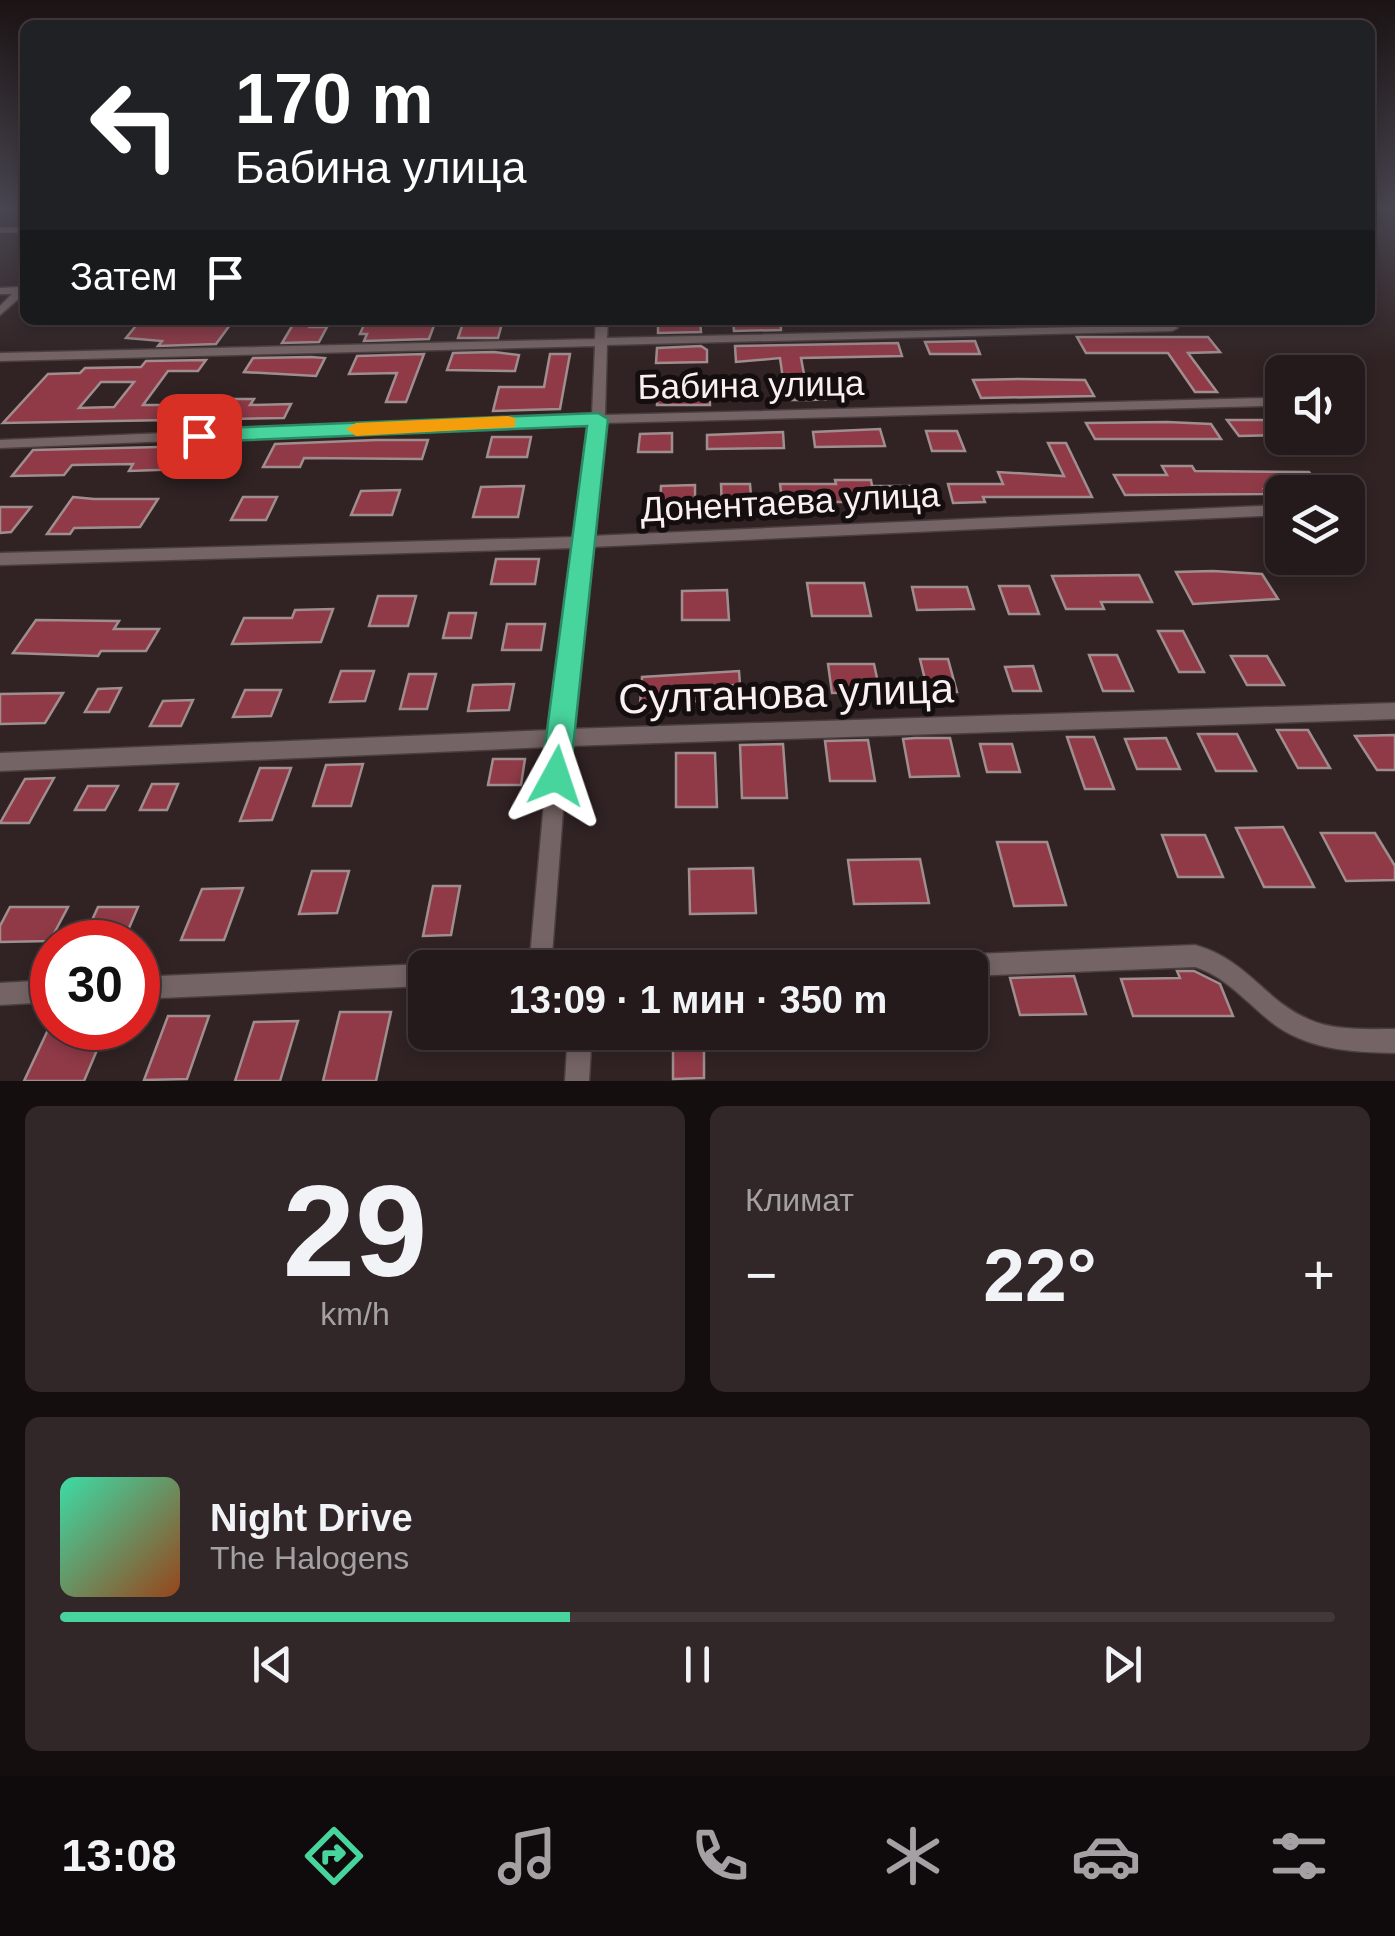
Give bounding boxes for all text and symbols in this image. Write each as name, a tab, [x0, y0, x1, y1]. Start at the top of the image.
icon: left	[70, 60, 200, 190]
text: 170 m	[235, 60, 433, 138]
text: Бабина улица	[235, 142, 527, 193]
icon: arrive	[198, 250, 253, 305]
text: Затем	[70, 256, 178, 298]
map controls	[1265, 355, 1365, 575]
button: sound	[1265, 355, 1365, 455]
street label: Бабина улица	[637, 363, 865, 406]
pin	[157, 394, 242, 479]
icon: arrive	[172, 409, 227, 464]
street label: Донентаева улица	[639, 474, 941, 529]
button: layers	[1265, 475, 1365, 575]
street label: Султанова улица	[617, 664, 955, 723]
position arrow	[504, 724, 608, 828]
speed limit sign: 30	[30, 920, 160, 1050]
text: 13:09 · 1 мин · 350 m	[509, 979, 887, 1021]
text: 29	[283, 1158, 427, 1304]
text: Климат	[745, 1182, 854, 1218]
text: 22°	[983, 1233, 1097, 1317]
text: −	[745, 1244, 777, 1306]
text: +	[1303, 1244, 1335, 1306]
text: km/h	[320, 1296, 390, 1332]
text: Night Drive	[210, 1497, 413, 1539]
text: The Halogens	[210, 1540, 409, 1576]
icon: previous	[245, 1637, 300, 1692]
icon: pause	[670, 1637, 725, 1692]
icon: next	[1095, 1637, 1150, 1692]
icon: directions	[299, 1821, 369, 1891]
icon: music	[492, 1821, 562, 1891]
icon: phone	[685, 1821, 755, 1891]
icon: climate	[878, 1821, 948, 1891]
icon: car	[1071, 1821, 1141, 1891]
icon: filters	[1264, 1821, 1334, 1891]
text: 13:08	[61, 1830, 177, 1881]

